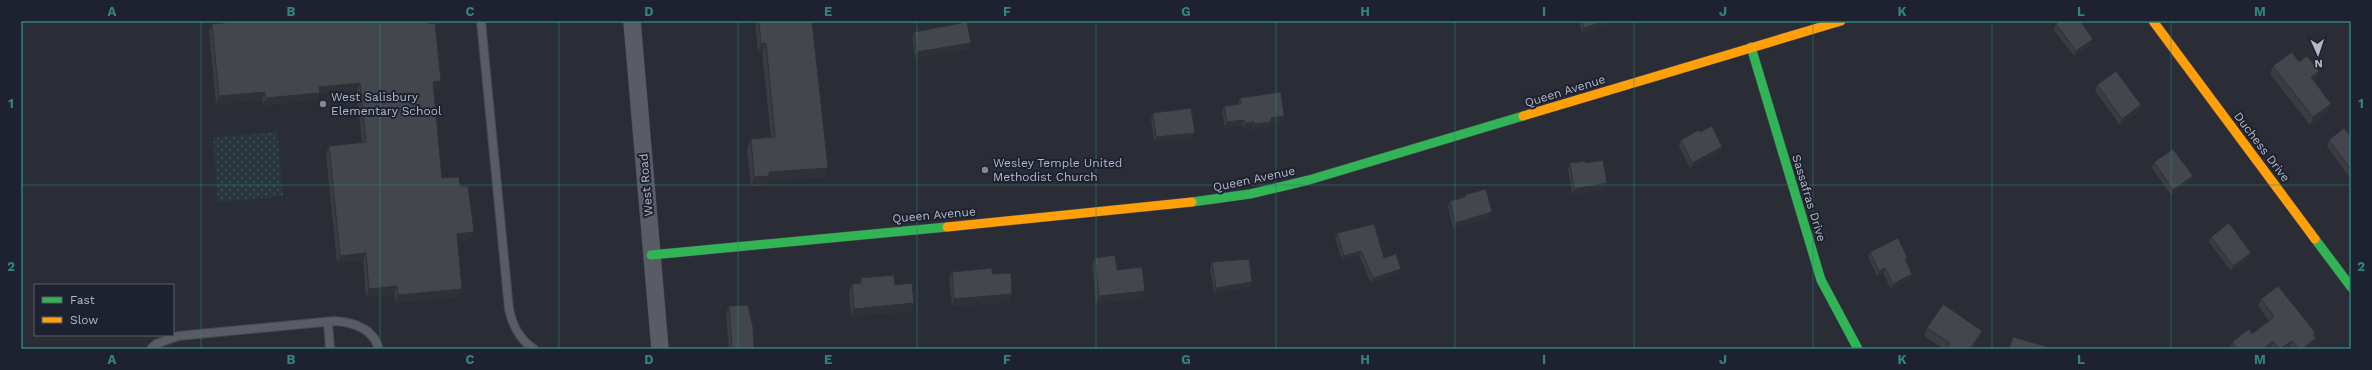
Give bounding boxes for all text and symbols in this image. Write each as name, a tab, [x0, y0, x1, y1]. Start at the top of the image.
text: A	[108, 4, 117, 19]
text: B	[287, 4, 296, 19]
text: C	[466, 4, 475, 19]
text: D	[644, 4, 654, 19]
text: E	[824, 4, 832, 19]
text: F	[1003, 4, 1011, 19]
text: G	[1181, 4, 1191, 19]
text: H	[1360, 4, 1370, 19]
text: I	[1542, 4, 1546, 19]
text: J	[1719, 4, 1727, 19]
text: K	[1897, 4, 1907, 19]
text: L	[2077, 4, 2085, 19]
text: M	[2254, 4, 2266, 19]
north arrow	[2298, 34, 2338, 74]
text: N	[2314, 57, 2323, 70]
street label: Queen Avenue	[1523, 72, 1607, 110]
place label: West Salisbury Elementary School	[331, 90, 442, 118]
text: 1	[8, 96, 14, 111]
text: 1	[2358, 96, 2364, 111]
marker: West Salisbury Elementary School	[318, 99, 328, 109]
street label: Duchess Drive	[2231, 109, 2293, 185]
street label: West Road	[636, 153, 656, 217]
street label: Sassafras Drive	[1789, 153, 1829, 243]
place label: Wesley Temple United Methodist Church	[993, 156, 1122, 184]
street label: Queen Avenue	[1212, 163, 1296, 195]
marker: Wesley Temple United Methodist Church	[980, 165, 990, 175]
street label: Queen Avenue	[892, 204, 976, 226]
text: 2	[7, 259, 15, 274]
text: 2	[2357, 259, 2365, 274]
legend	[34, 284, 174, 336]
text: Fast	[70, 293, 95, 307]
text: Slow	[70, 313, 98, 327]
text: A	[108, 352, 117, 367]
text: B	[287, 352, 296, 367]
text: C	[466, 352, 475, 367]
text: D	[644, 352, 654, 367]
text: E	[824, 352, 832, 367]
text: F	[1003, 352, 1011, 367]
text: G	[1181, 352, 1191, 367]
text: H	[1360, 352, 1370, 367]
text: I	[1542, 352, 1546, 367]
text: J	[1719, 352, 1727, 367]
text: K	[1897, 352, 1907, 367]
text: L	[2077, 352, 2085, 367]
text: M	[2254, 352, 2266, 367]

